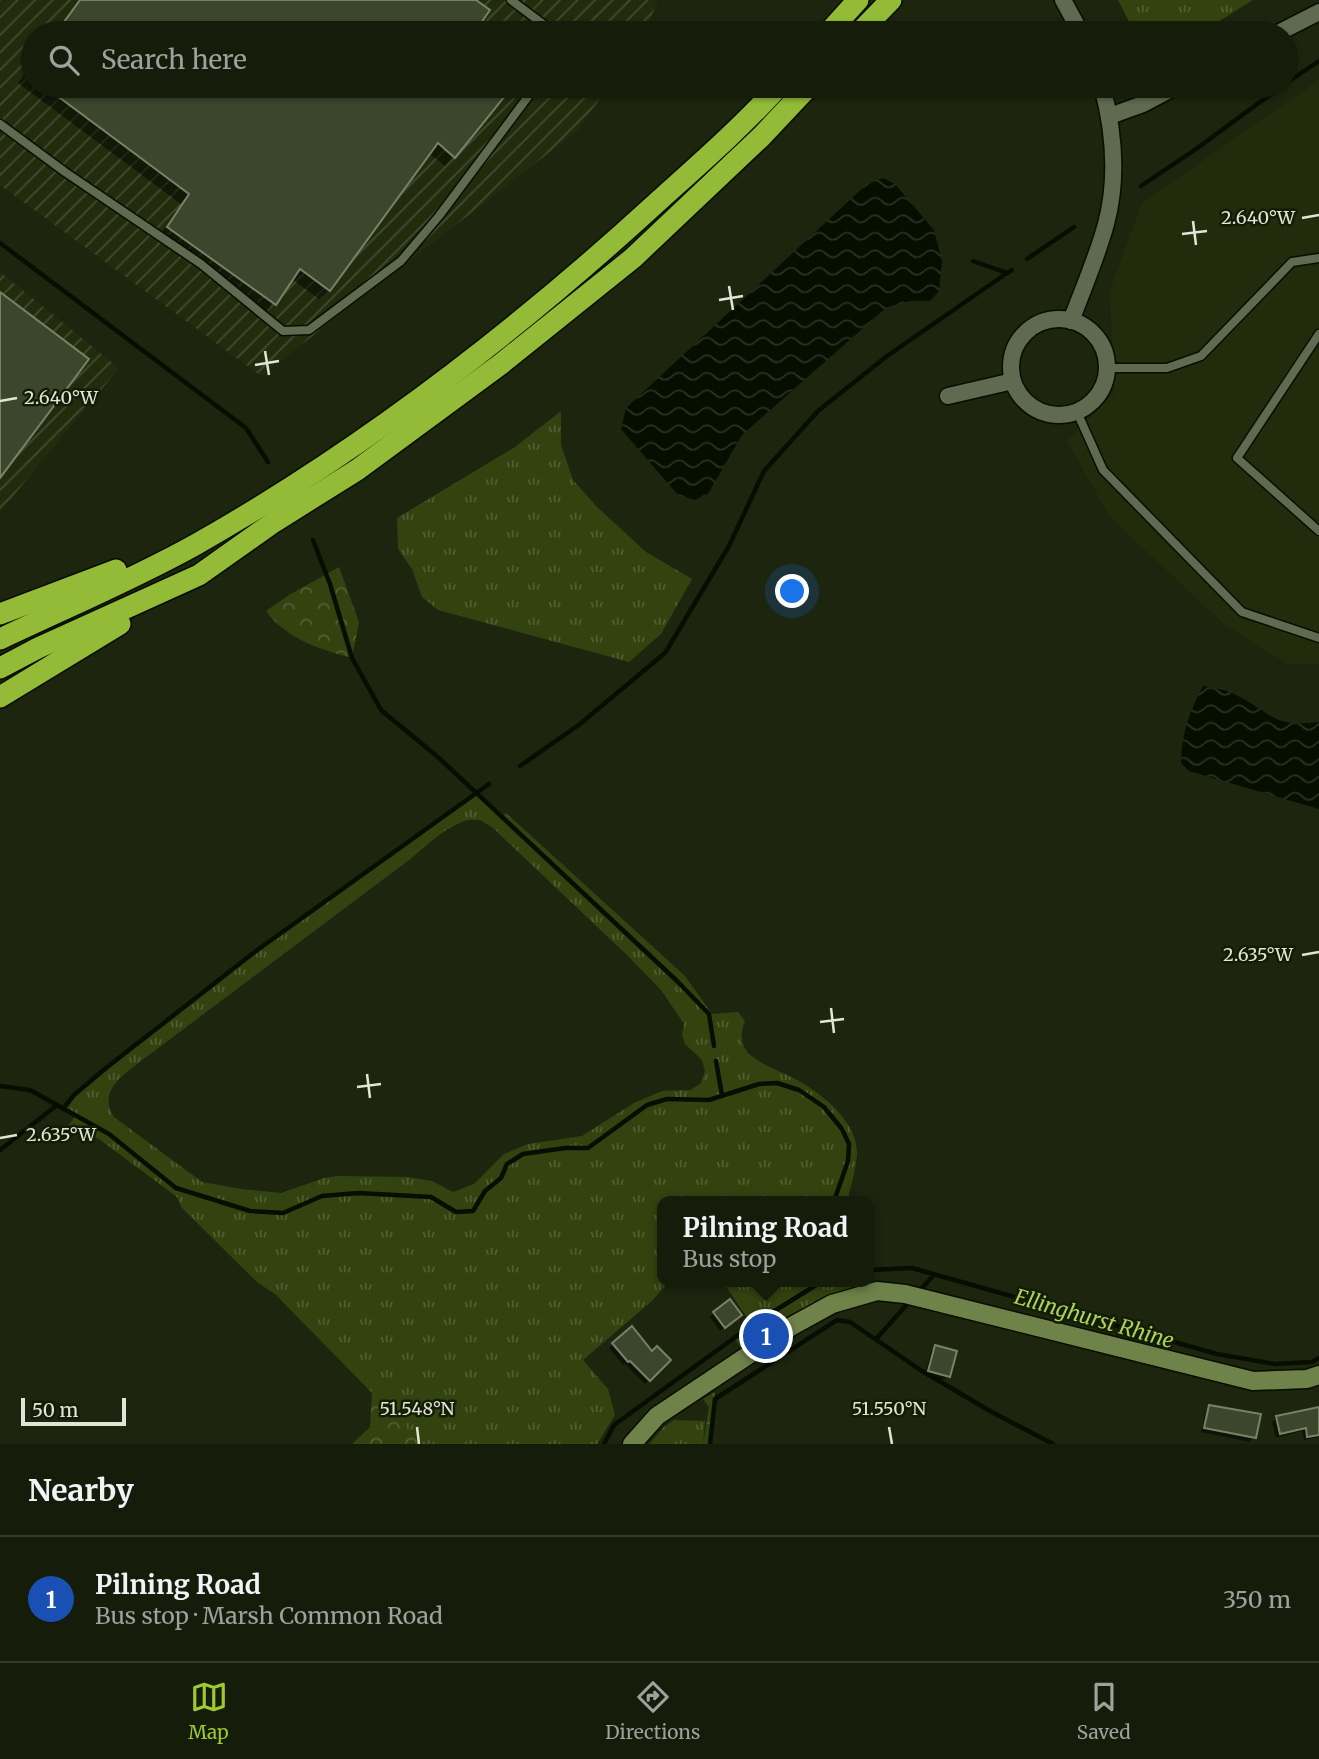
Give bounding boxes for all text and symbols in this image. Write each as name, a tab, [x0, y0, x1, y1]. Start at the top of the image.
search box	[21, 21, 1298, 98]
icon: search	[45, 41, 83, 79]
text: Search here	[101, 43, 247, 76]
text: 2.640°W	[1221, 206, 1296, 229]
text: 2.640°W	[24, 386, 99, 409]
your location	[775, 574, 809, 608]
text: 2.635°W	[1223, 943, 1294, 966]
text: 2.635°W	[26, 1123, 97, 1146]
popup	[657, 1196, 874, 1287]
text: Pilning Road	[683, 1211, 848, 1244]
text: Bus stop	[683, 1244, 776, 1273]
water label: Ellinghurst Rhine	[1011, 1283, 1177, 1354]
pin: 1	[743, 1310, 789, 1362]
scale bar	[21, 1395, 126, 1427]
text: 51.548°N	[379, 1397, 455, 1420]
text: 51.550°N	[852, 1397, 926, 1420]
text: 50 m	[32, 1398, 78, 1422]
text: Nearby	[28, 1471, 134, 1509]
text: Pilning Road	[95, 1568, 261, 1601]
text: 1	[46, 1585, 56, 1614]
text: 350 m	[1223, 1585, 1291, 1614]
text: Bus stop · Marsh Common Road	[95, 1601, 443, 1630]
tab: Map	[188, 1678, 229, 1744]
tab: Directions	[605, 1678, 700, 1744]
tab: Saved	[1077, 1678, 1131, 1744]

